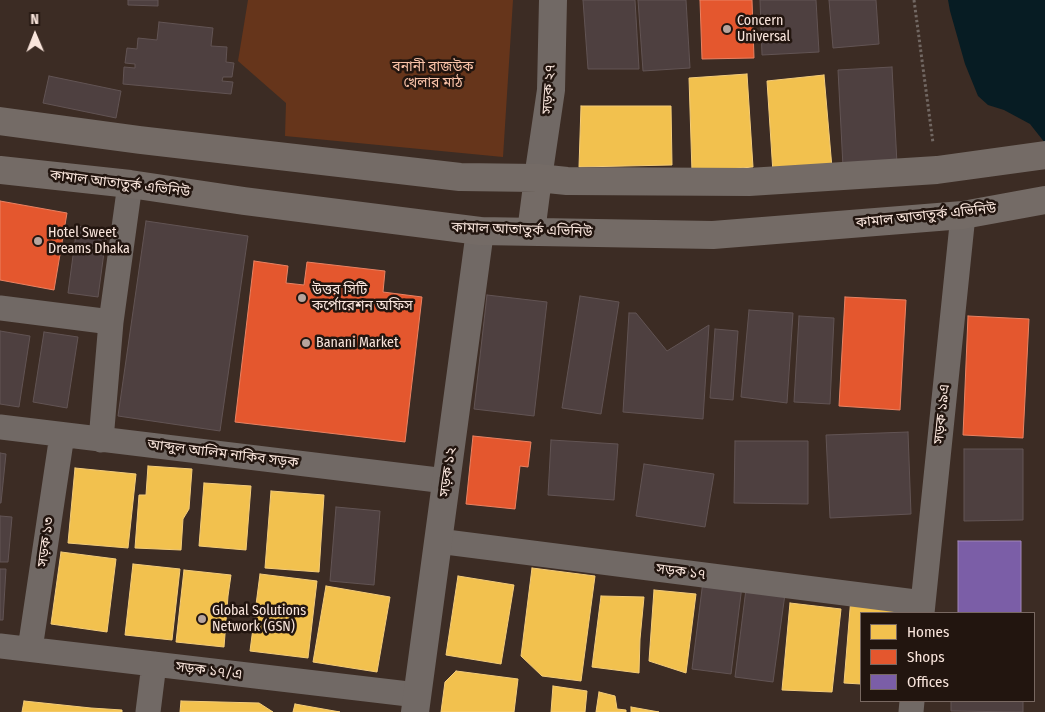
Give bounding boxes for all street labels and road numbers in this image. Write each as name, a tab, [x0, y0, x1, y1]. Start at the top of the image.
street label: সড়ক ২৭	[539, 64, 559, 114]
street label: কামাল আতাতুর্ক এভিনিউ	[49, 167, 191, 201]
street label: কামাল আতাতুর্ক এভিনিউ	[855, 200, 997, 232]
street label: কামাল আতাতুর্ক এভিনিউ	[451, 219, 593, 241]
street label: সড়ক ১৯এ	[931, 383, 953, 445]
street label: আব্দুল আলিম নাকিব সড়ক	[147, 436, 299, 472]
street label: সড়ক ১২	[436, 446, 460, 498]
street label: সড়ক ১৩	[34, 516, 58, 568]
street label: সড়ক ১৭	[655, 561, 707, 583]
street label: সড়ক ১৭/এ	[175, 659, 243, 683]

